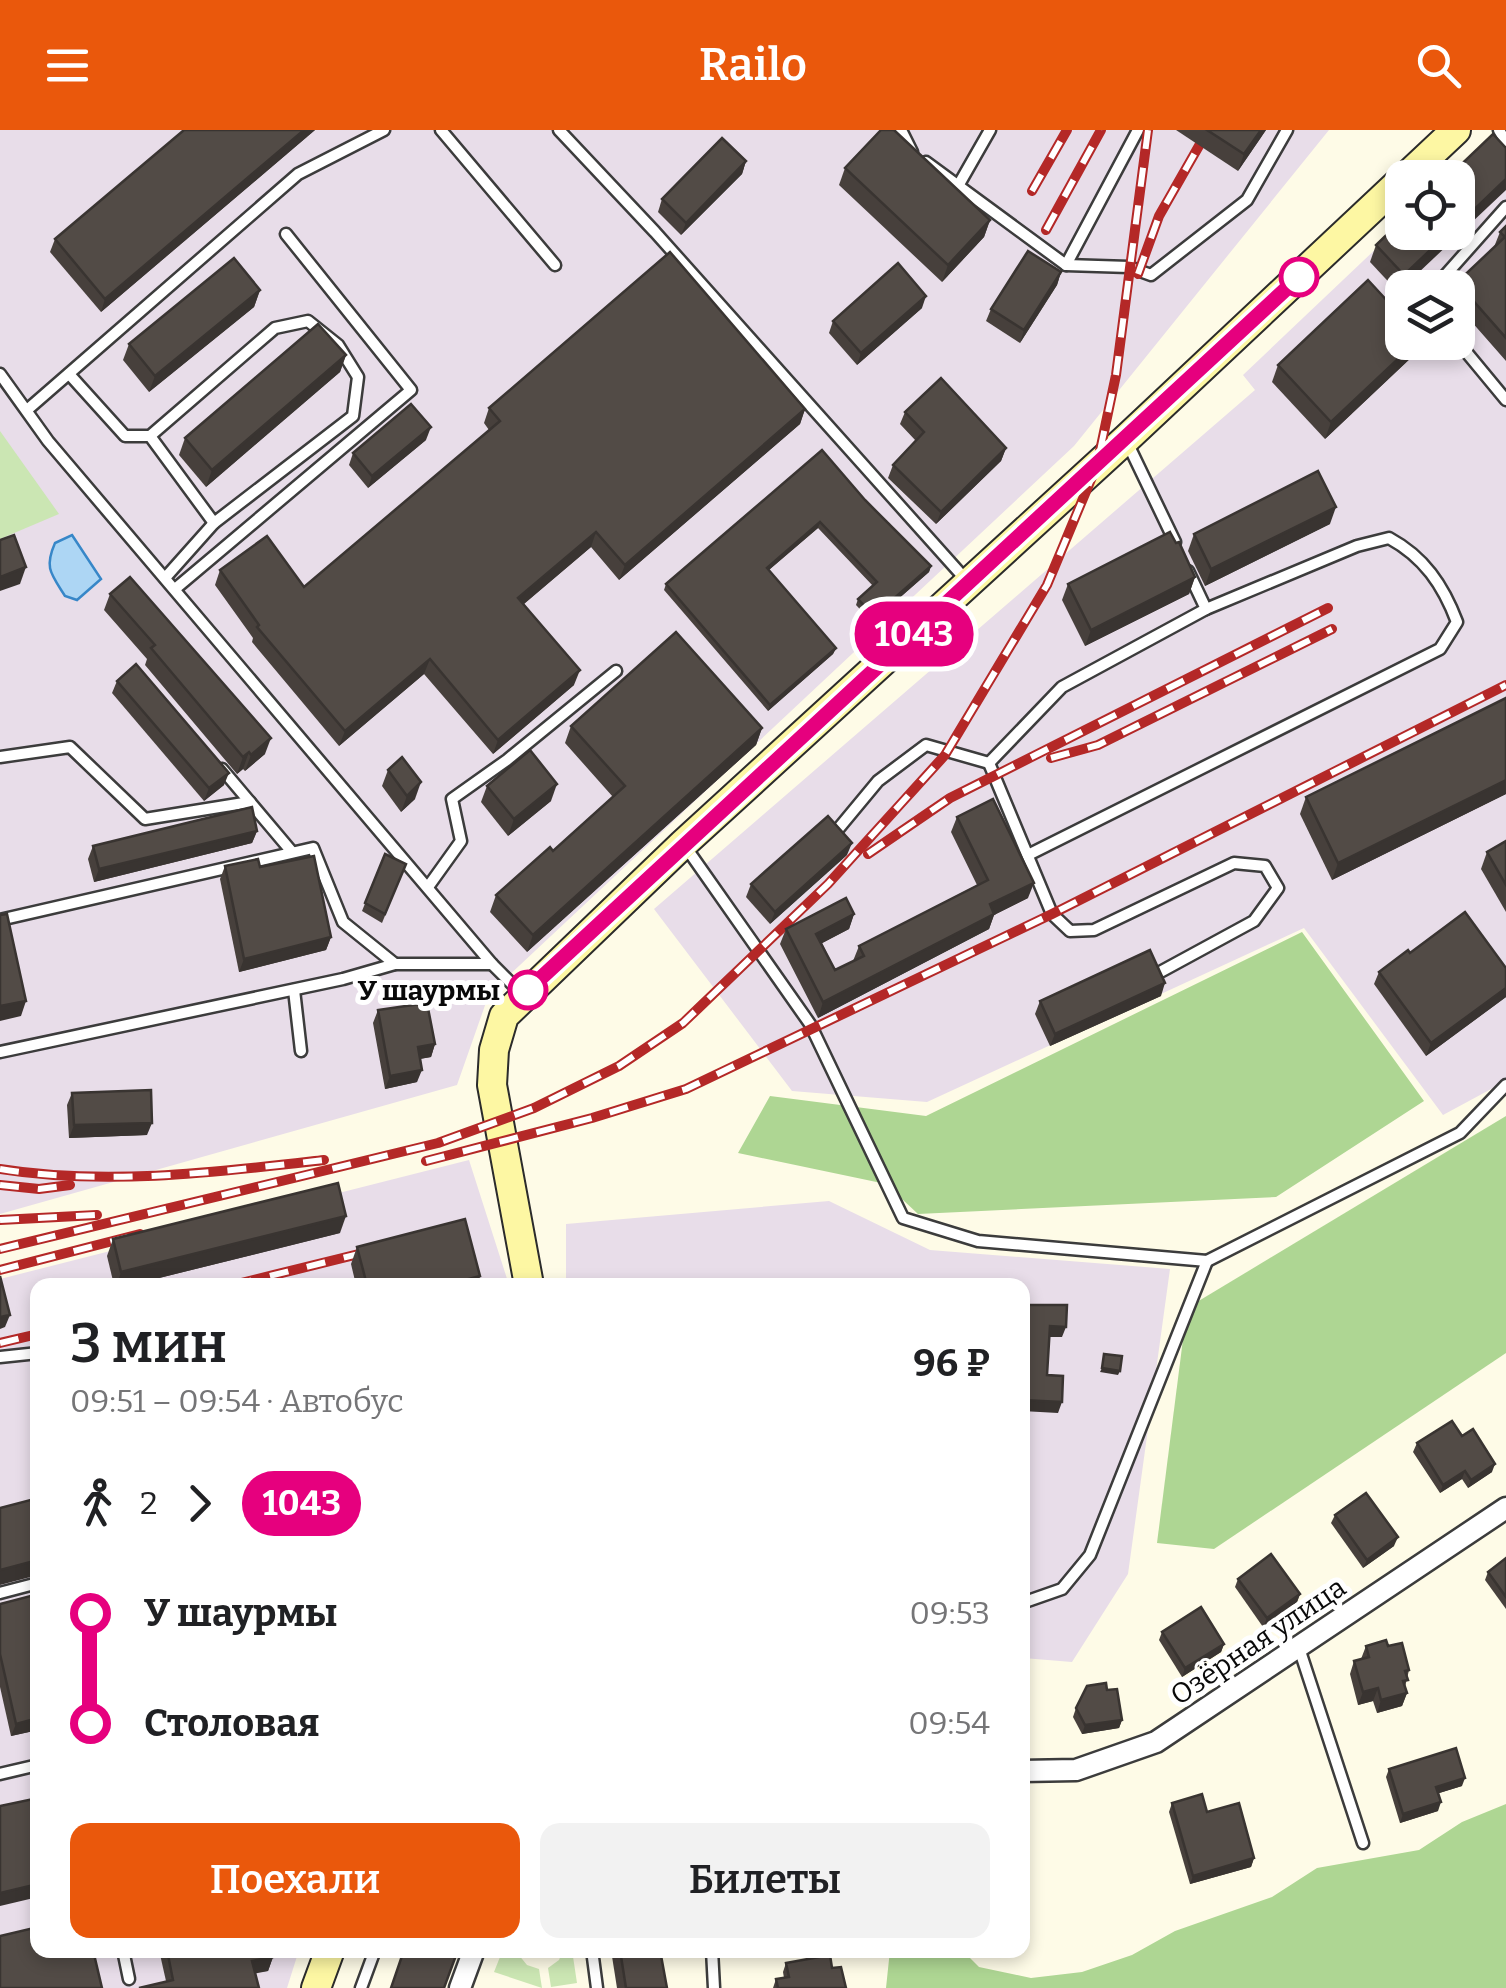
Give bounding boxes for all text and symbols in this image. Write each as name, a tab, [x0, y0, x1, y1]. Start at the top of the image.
icon: menu	[40, 38, 95, 93]
text: Railo	[699, 38, 807, 92]
icon: search	[1411, 38, 1466, 93]
map controls	[1385, 160, 1475, 360]
button: locate	[1385, 160, 1475, 250]
unlabelled marker	[1280, 258, 1318, 296]
button: layers	[1385, 270, 1475, 360]
line badge: 1043	[844, 602, 984, 666]
text: 1043	[875, 613, 953, 655]
marker: У шаурмы	[509, 971, 547, 1009]
place label: У шаурмы	[358, 974, 500, 1007]
text: 3 мин	[70, 1311, 227, 1377]
text: 96 ₽	[913, 1340, 990, 1386]
text: 09:51 – 09:54 · Автобус	[70, 1382, 404, 1420]
icon: walk	[70, 1476, 125, 1531]
icon: forward	[172, 1476, 227, 1531]
text: 1043	[262, 1482, 341, 1524]
text: 2	[140, 1484, 157, 1522]
street label: Озёрная улица	[1164, 1570, 1352, 1712]
text: У шаурмы	[144, 1590, 337, 1636]
text: 09:53	[909, 1594, 990, 1632]
text: Столовая	[144, 1700, 320, 1746]
text: 09:54	[908, 1704, 990, 1742]
button: Поехали	[70, 1823, 520, 1938]
button: Билеты	[540, 1823, 990, 1938]

